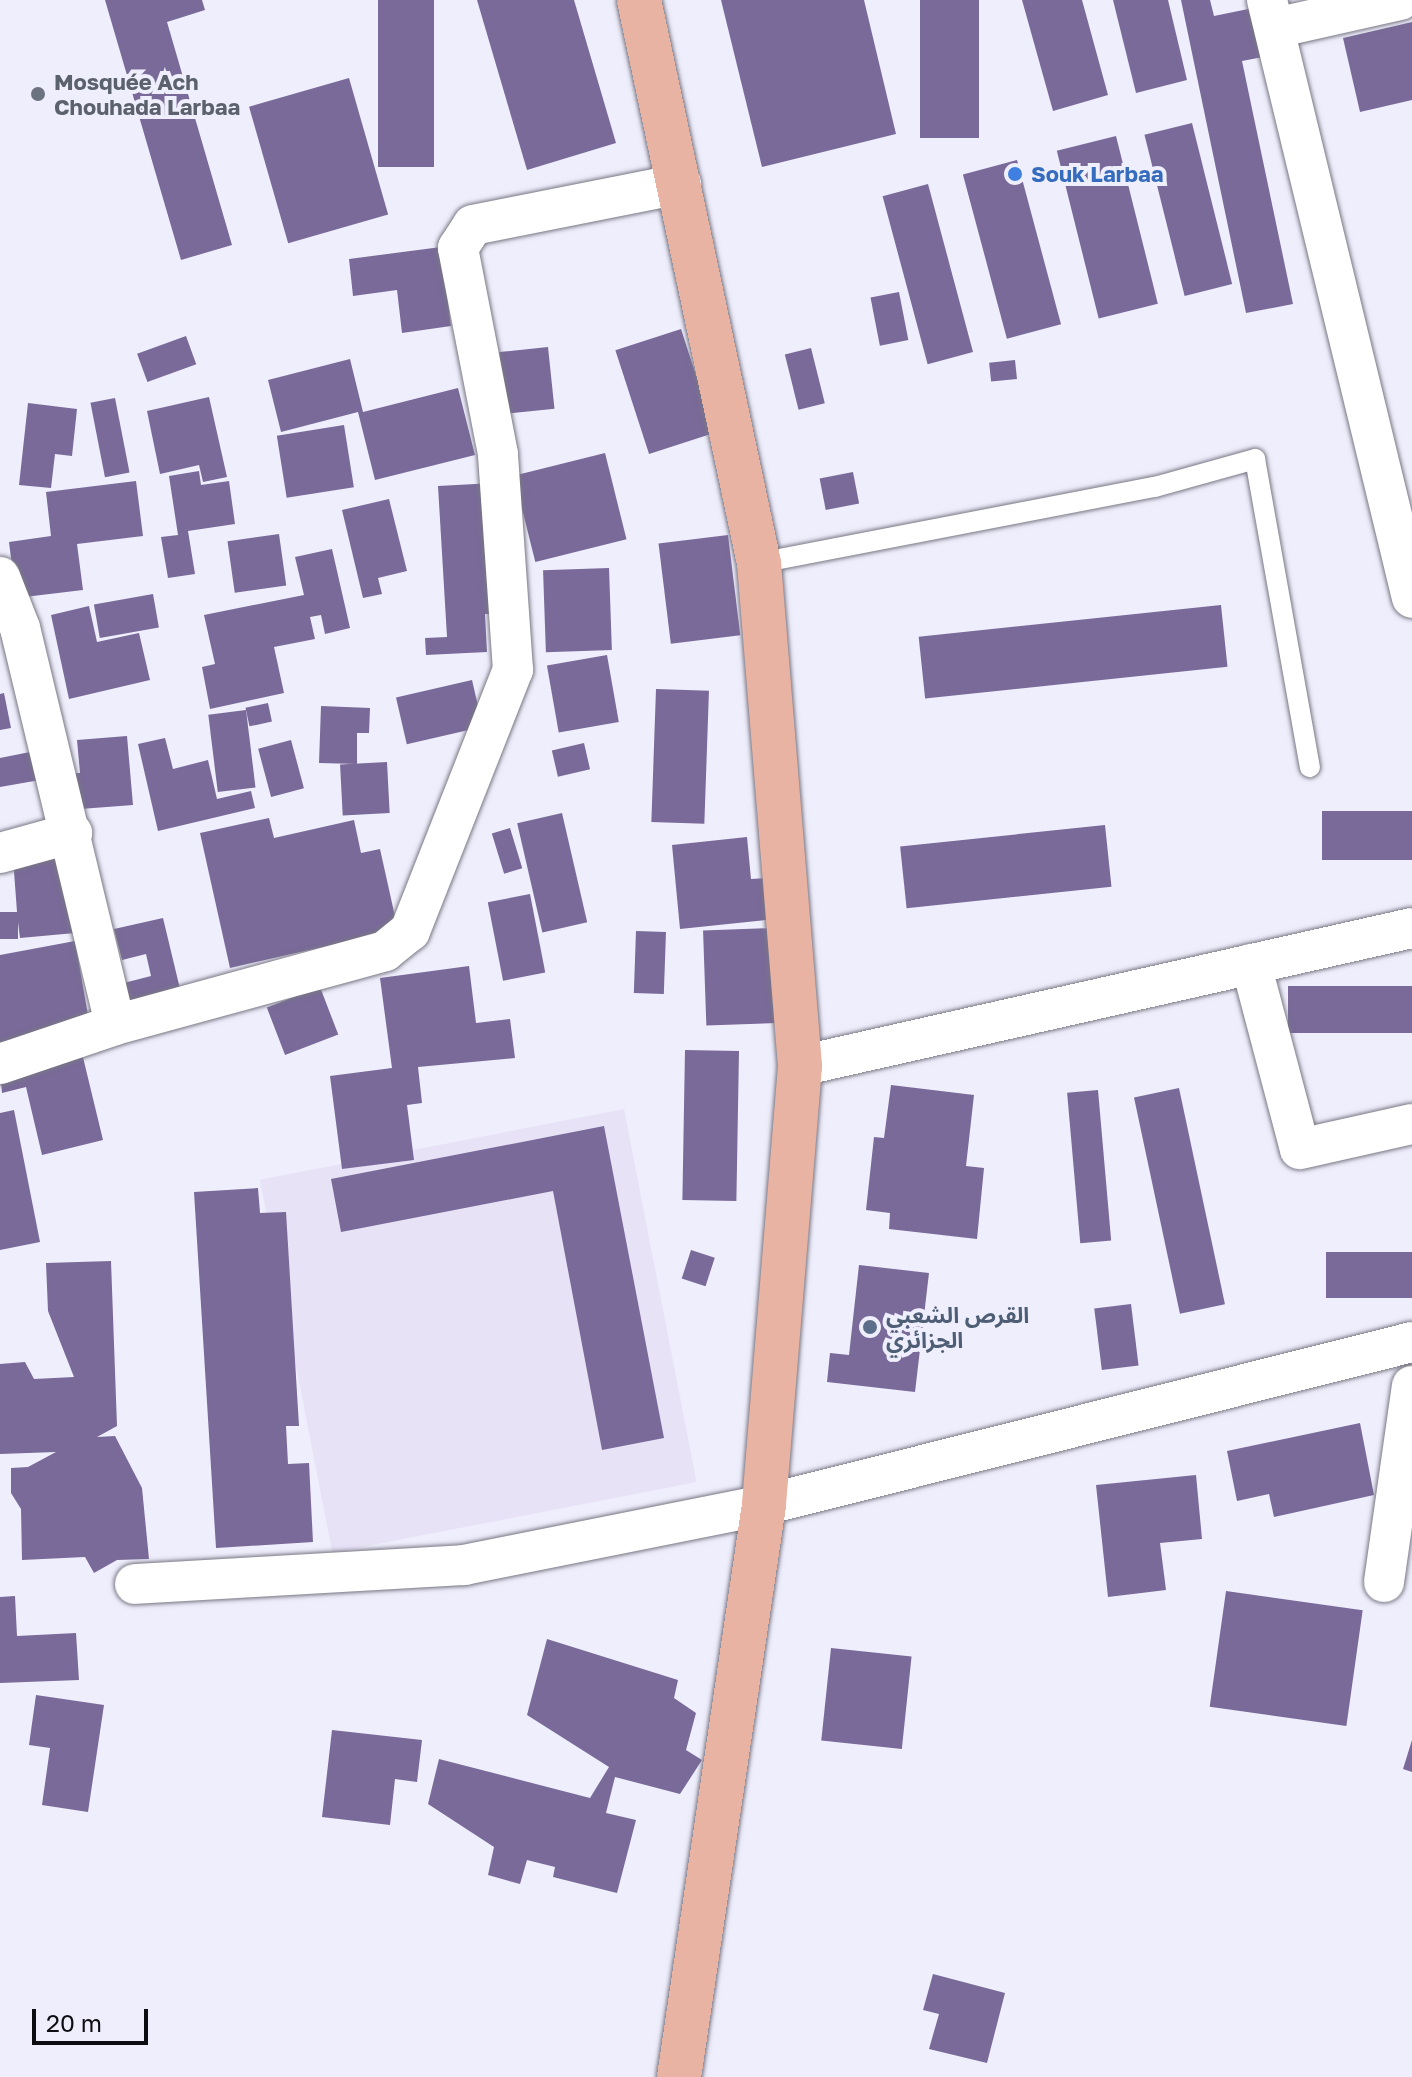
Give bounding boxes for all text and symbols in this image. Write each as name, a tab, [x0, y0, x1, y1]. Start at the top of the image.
place label: Mosquée Ach Chouhada Larbaa	[54, 68, 240, 120]
marker: Mosquée Ach Chouhada Larbaa	[29, 85, 47, 103]
place label: Souk Larbaa	[1031, 161, 1163, 187]
marker: Souk Larbaa	[1006, 165, 1024, 183]
place label: القرص الشعبي الجزائري	[886, 1301, 1029, 1352]
marker: القرص الشعبي الجزائري	[861, 1318, 879, 1336]
scale bar	[36, 1993, 152, 2043]
text: 20 m	[46, 2008, 102, 2037]

